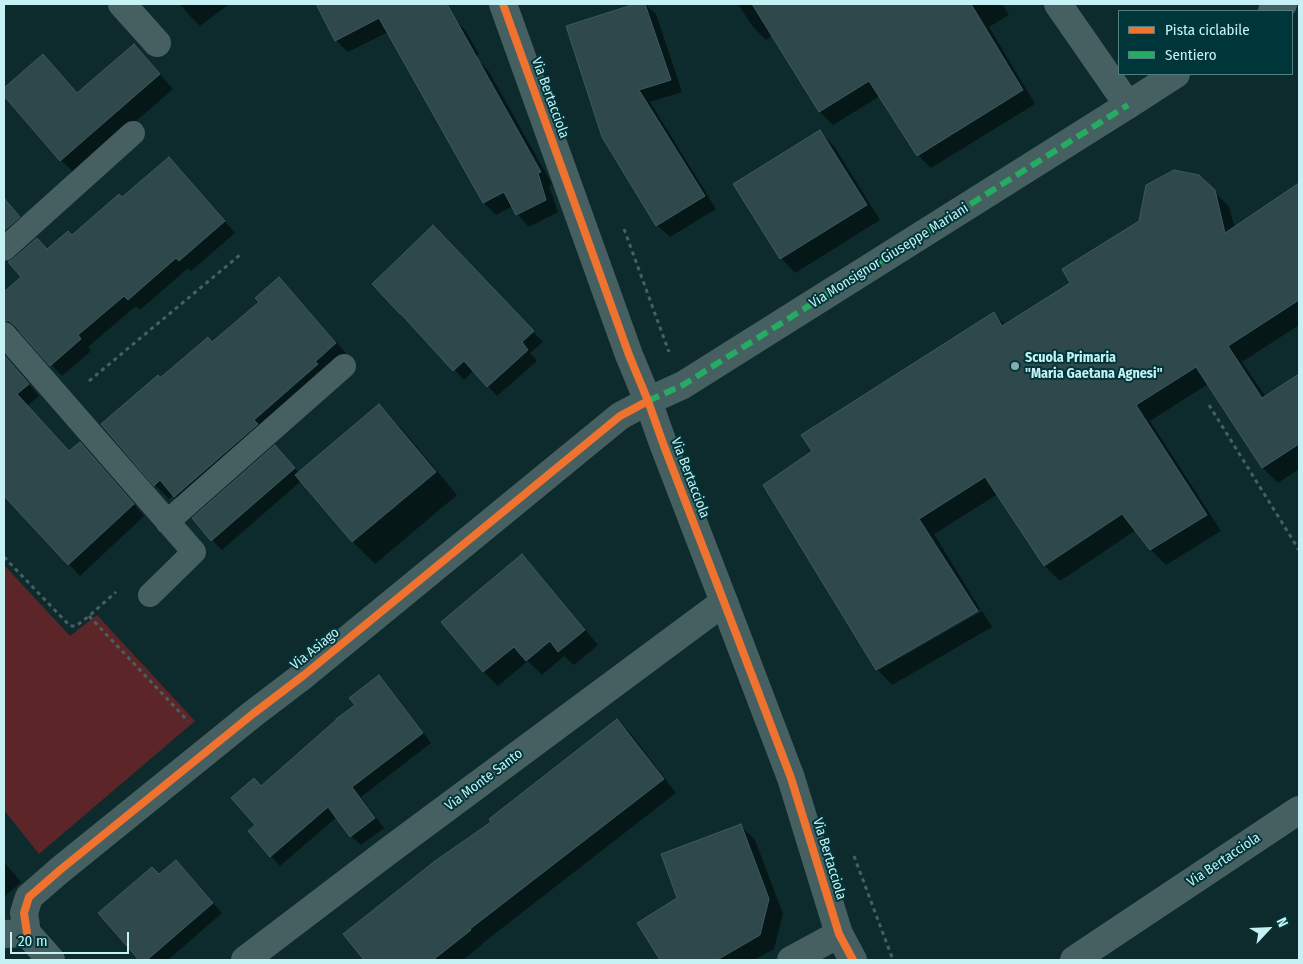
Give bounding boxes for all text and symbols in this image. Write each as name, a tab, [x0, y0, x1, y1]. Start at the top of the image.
legend	[1118, 10, 1293, 75]
text: Pista ciclabile	[1165, 21, 1250, 39]
text: Sentiero	[1165, 46, 1217, 64]
street label: Via Bertacciola	[528, 55, 572, 141]
street label: Via Monsignor Giuseppe Mariani	[806, 200, 972, 312]
place label: Scuola Primaria "Maria Gaetana Agnesi"	[1025, 350, 1163, 382]
marker: Scuola Primaria "Maria Gaetana Agnesi"	[1009, 360, 1021, 372]
street label: Via Bertacciola	[667, 435, 713, 521]
street label: Via Asiago	[287, 624, 343, 674]
street label: Via Monte Santo	[442, 745, 526, 815]
street label: Via Bertacciola	[809, 816, 849, 902]
street label: Via Bertacciola	[1184, 829, 1264, 891]
north arrow	[1243, 904, 1293, 954]
text: N	[1273, 915, 1292, 930]
scale bar	[12, 922, 131, 954]
text: 20 m	[18, 932, 48, 950]

